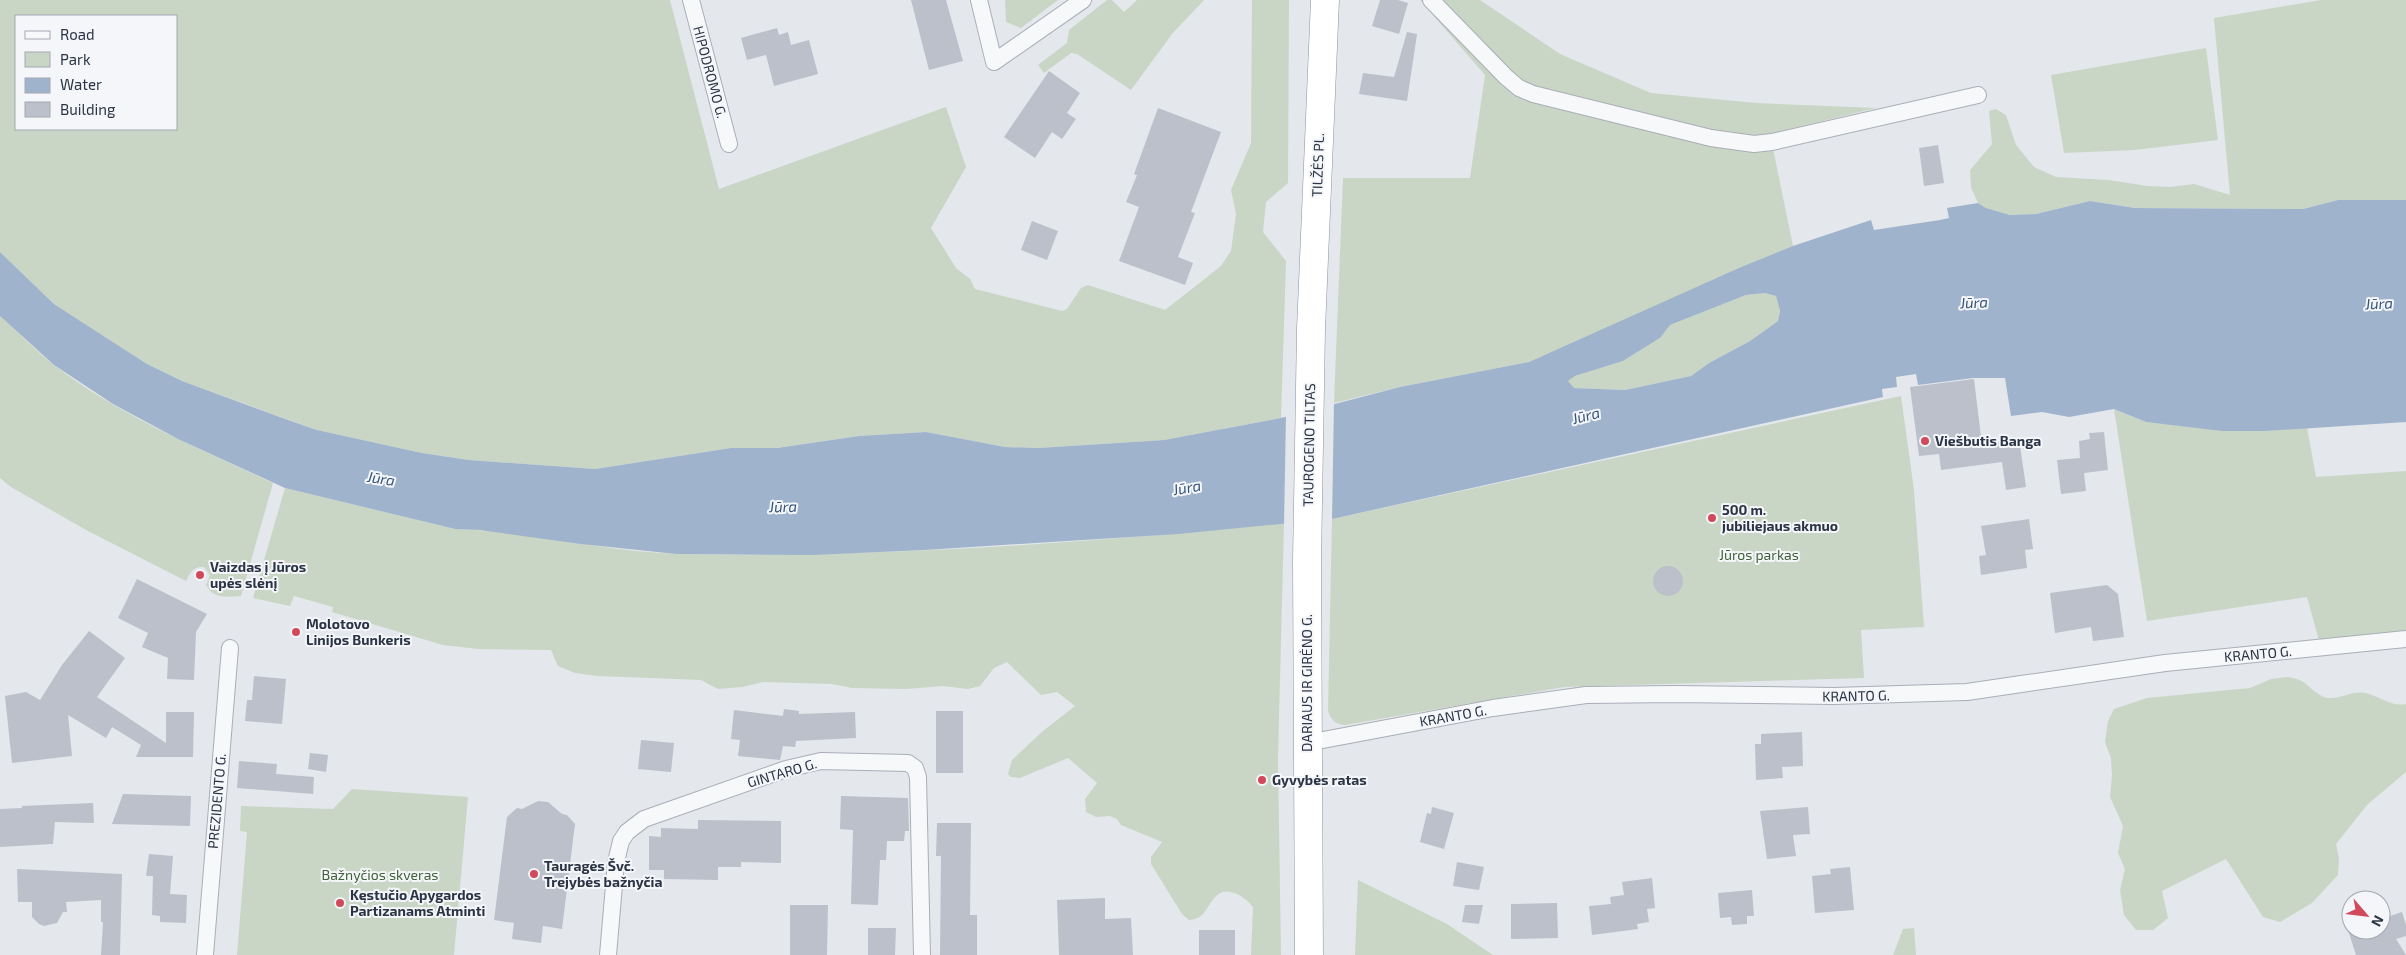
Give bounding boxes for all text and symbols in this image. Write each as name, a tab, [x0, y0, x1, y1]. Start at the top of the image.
legend	[15, 15, 178, 130]
street label: HIPODROMO G.	[690, 24, 731, 120]
text: Road	[60, 25, 95, 43]
text: Park	[60, 50, 91, 68]
text: Water	[60, 75, 102, 93]
text: Building	[60, 100, 116, 118]
street label: TILŽĖS PL.	[1308, 133, 1327, 197]
water label: Jūra	[1959, 293, 1988, 312]
water label: Jūra	[2364, 294, 2393, 313]
street label: TAUROGENO TILTAS	[1299, 383, 1318, 507]
water label: Jūra	[1569, 403, 1602, 427]
place label: Viešbutis Banga	[1935, 432, 2041, 449]
marker: Viešbutis Banga	[1919, 435, 1931, 447]
water label: Jūra	[365, 467, 396, 489]
water label: Jūra	[1170, 476, 1202, 498]
water label: Jūra	[768, 497, 797, 515]
place label: 500 m. jubiliejaus akmuo	[1722, 501, 1838, 534]
marker: 500 m. jubiliejaus akmuo	[1706, 512, 1718, 524]
park label: Jūros parkas	[1719, 546, 1799, 563]
place label: Vaizdas į Jūros upės slėnį	[210, 558, 306, 591]
marker: Vaizdas į Jūros upės slėnį	[194, 569, 206, 581]
street label: DARIAUS IR GIRĖNO G.	[1298, 614, 1315, 752]
place label: Molotovo Linijos Bunkeris	[306, 615, 411, 648]
marker: Molotovo Linijos Bunkeris	[290, 626, 302, 638]
street label: KRANTO G.	[2223, 642, 2293, 665]
street label: KRANTO G.	[1822, 686, 1890, 705]
street label: KRANTO G.	[1418, 701, 1488, 730]
street label: PREZIDENTO G.	[204, 753, 229, 849]
street label: GINTARO G.	[745, 754, 819, 791]
place label: Gyvybės ratas	[1272, 771, 1367, 788]
marker: Gyvybės ratas	[1256, 774, 1268, 786]
place label: Tauragės Švč. Trejybės bažnyčia	[544, 857, 662, 890]
park label: Bažnyčios skveras	[322, 866, 438, 883]
marker: Tauragės Švč. Trejybės bažnyčia	[528, 868, 540, 880]
place label: Kęstučio Apygardos Partizanams Atminti	[350, 886, 485, 919]
north arrow	[2341, 890, 2391, 940]
marker: Kęstučio Apygardos Partizanams Atminti	[334, 897, 346, 909]
text: N	[2368, 913, 2388, 930]

